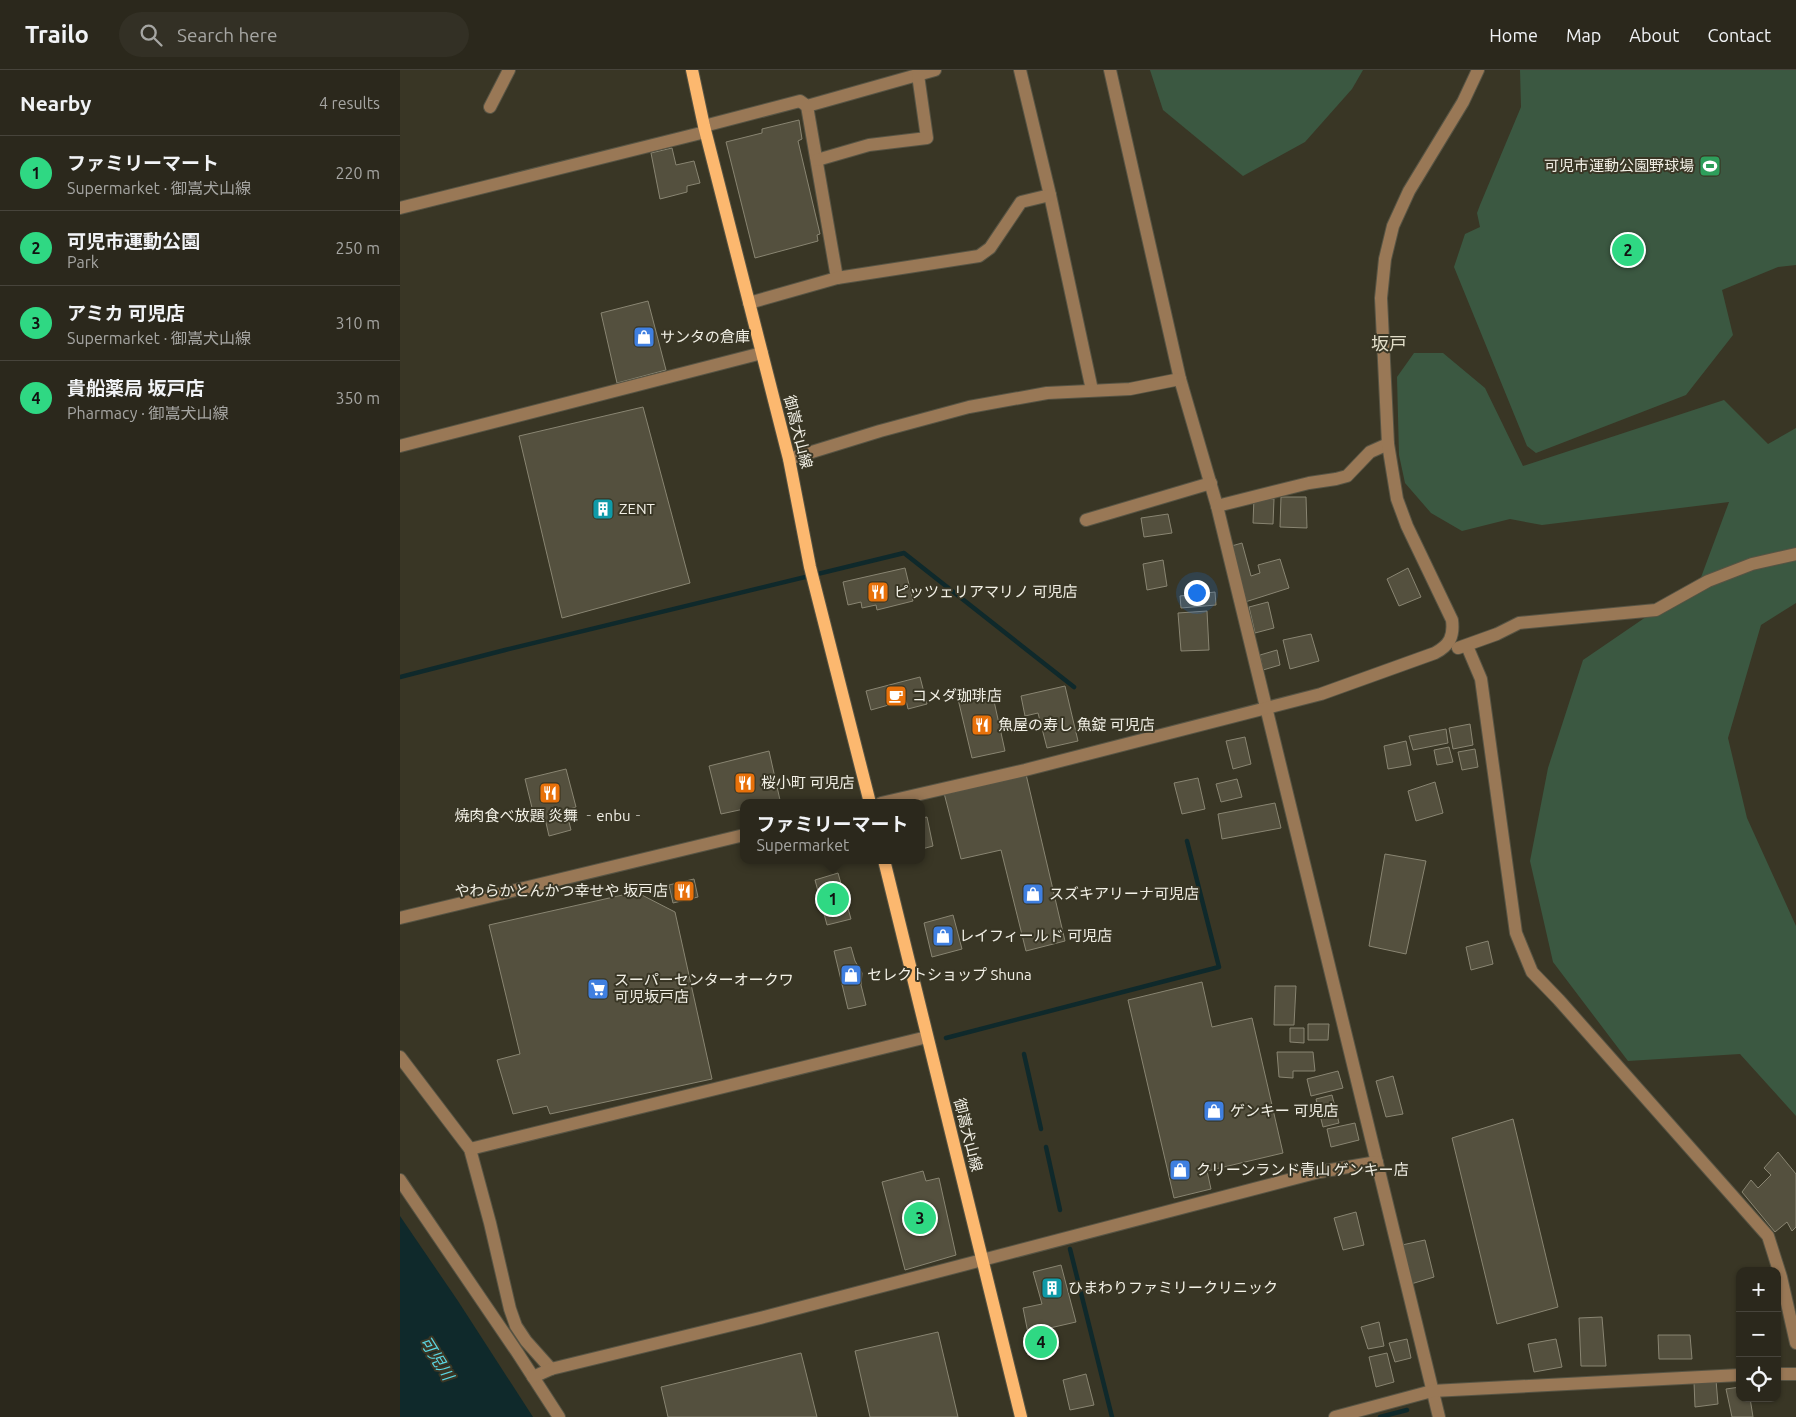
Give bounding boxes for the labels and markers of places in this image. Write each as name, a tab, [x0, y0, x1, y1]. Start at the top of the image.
sports icon: 可児市運動公園野球場	[1698, 154, 1722, 178]
place label: 可児市運動公園野球場	[1544, 157, 1694, 174]
pin: 2	[1612, 231, 1644, 269]
shop icon: サンタの倉庫	[632, 325, 656, 349]
place label: サンタの倉庫	[660, 328, 750, 345]
building icon: ZENT	[591, 497, 615, 521]
place label: ZENT	[619, 500, 656, 517]
restaurant icon: ピッツェリアマリノ 可児店	[866, 580, 890, 604]
place label: ピッツェリアマリノ 可児店	[894, 583, 1077, 600]
cafe icon: コメダ珈琲店	[884, 684, 908, 708]
place label: コメダ珈琲店	[912, 687, 1002, 704]
restaurant icon: 魚屋の寿し 魚錠 可児店	[970, 713, 994, 737]
place label: 魚屋の寿し 魚錠 可児店	[998, 716, 1155, 733]
restaurant icon: 桜小町 可児店	[733, 771, 757, 795]
place label: 桜小町 可児店	[761, 774, 854, 791]
restaurant icon: 焼肉食べ放題 炎舞 ‐enbu‐	[538, 781, 562, 805]
place label: 焼肉食べ放題 炎舞 ‐enbu‐	[454, 807, 646, 824]
restaurant icon: やわらかとんかつ幸せや 坂戸店	[672, 879, 696, 903]
pin: 1	[817, 880, 849, 918]
place label: やわらかとんかつ幸せや 坂戸店	[455, 882, 668, 899]
shop icon: スズキアリーナ可児店	[1021, 882, 1045, 906]
place label: スズキアリーナ可児店	[1049, 885, 1199, 902]
shop icon: レイフィールド 可児店	[931, 924, 955, 948]
place label: レイフィールド 可児店	[959, 927, 1112, 944]
shop icon: セレクトショップ Shuna	[839, 963, 863, 987]
place label: セレクトショップ Shuna	[867, 966, 1032, 983]
place label: スーパーセンターオークワ 可児坂戸店	[614, 971, 794, 1005]
supermarket icon: スーパーセンターオークワ 可児坂戸店	[586, 977, 610, 1001]
shop icon: ゲンキー 可児店	[1202, 1099, 1226, 1123]
place label: ゲンキー 可児店	[1230, 1102, 1338, 1119]
shop icon: クリーンランド青山 ゲンキー店	[1168, 1158, 1192, 1182]
place label: クリーンランド青山 ゲンキー店	[1196, 1161, 1409, 1178]
pin: 3	[904, 1199, 936, 1237]
building icon: ひまわりファミリークリニック	[1040, 1276, 1064, 1300]
place label: ひまわりファミリークリニック	[1068, 1279, 1278, 1296]
pin: 4	[1025, 1323, 1057, 1361]

